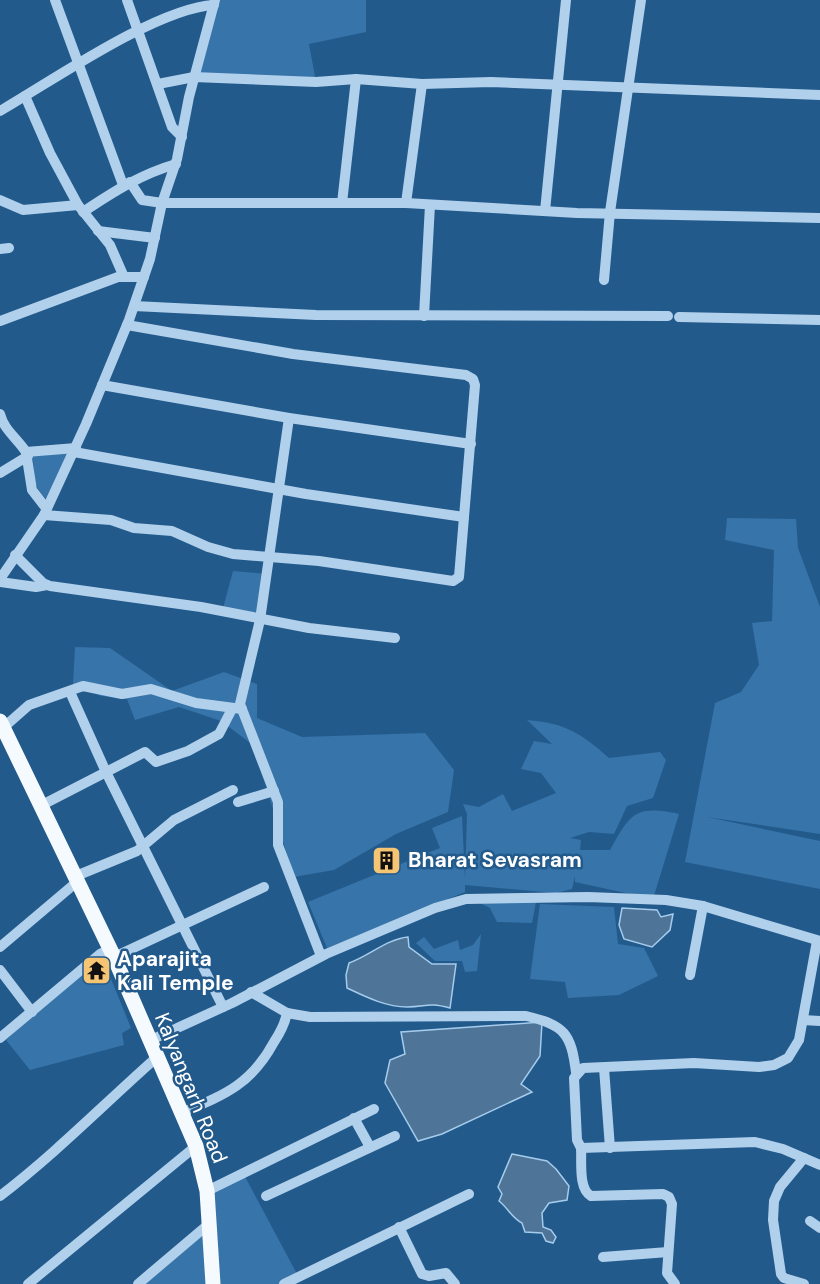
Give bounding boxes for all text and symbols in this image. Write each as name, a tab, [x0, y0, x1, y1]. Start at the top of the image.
building icon: Bharat Sevasram	[371, 844, 403, 876]
place label: Bharat Sevasram	[408, 846, 582, 874]
place label: Aparajita Kali Temple	[117, 945, 234, 997]
temple icon: Aparajita Kali Temple	[80, 955, 112, 987]
street label: Kalyangarh Road	[148, 1009, 234, 1167]

